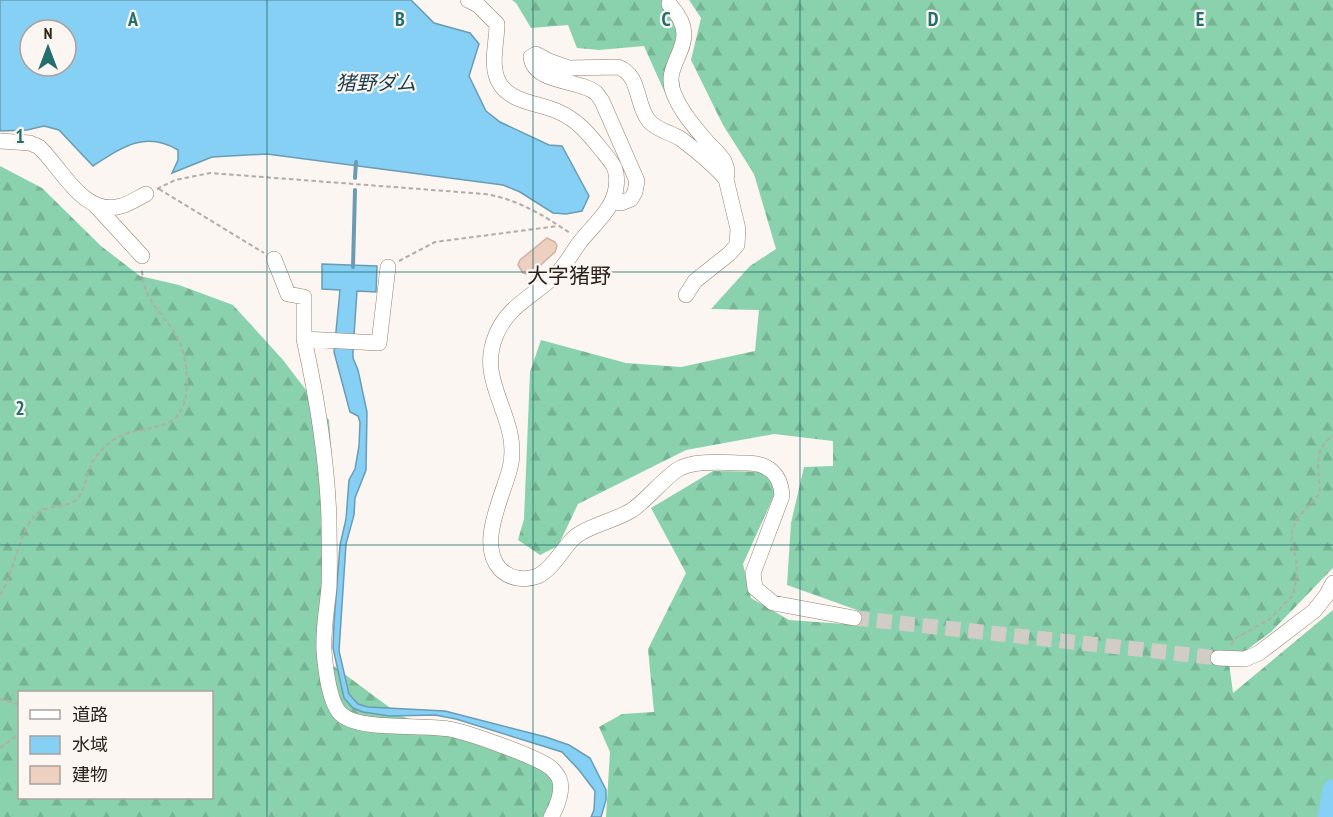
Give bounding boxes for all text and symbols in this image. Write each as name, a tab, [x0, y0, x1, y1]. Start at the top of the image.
text: A	[127, 6, 139, 32]
text: B	[395, 6, 405, 32]
text: C	[661, 6, 671, 32]
text: D	[928, 6, 939, 32]
text: E	[1196, 6, 1204, 32]
north arrow	[18, 18, 78, 78]
text: N	[44, 23, 52, 43]
water label: 猪野ダム	[336, 70, 416, 96]
text: 1	[15, 123, 25, 149]
district label: 大字猪野	[527, 262, 611, 289]
text: 2	[15, 395, 25, 421]
legend	[18, 691, 213, 799]
text: 道路	[72, 703, 108, 726]
text: 水域	[72, 733, 108, 756]
text: 建物	[72, 763, 108, 786]

